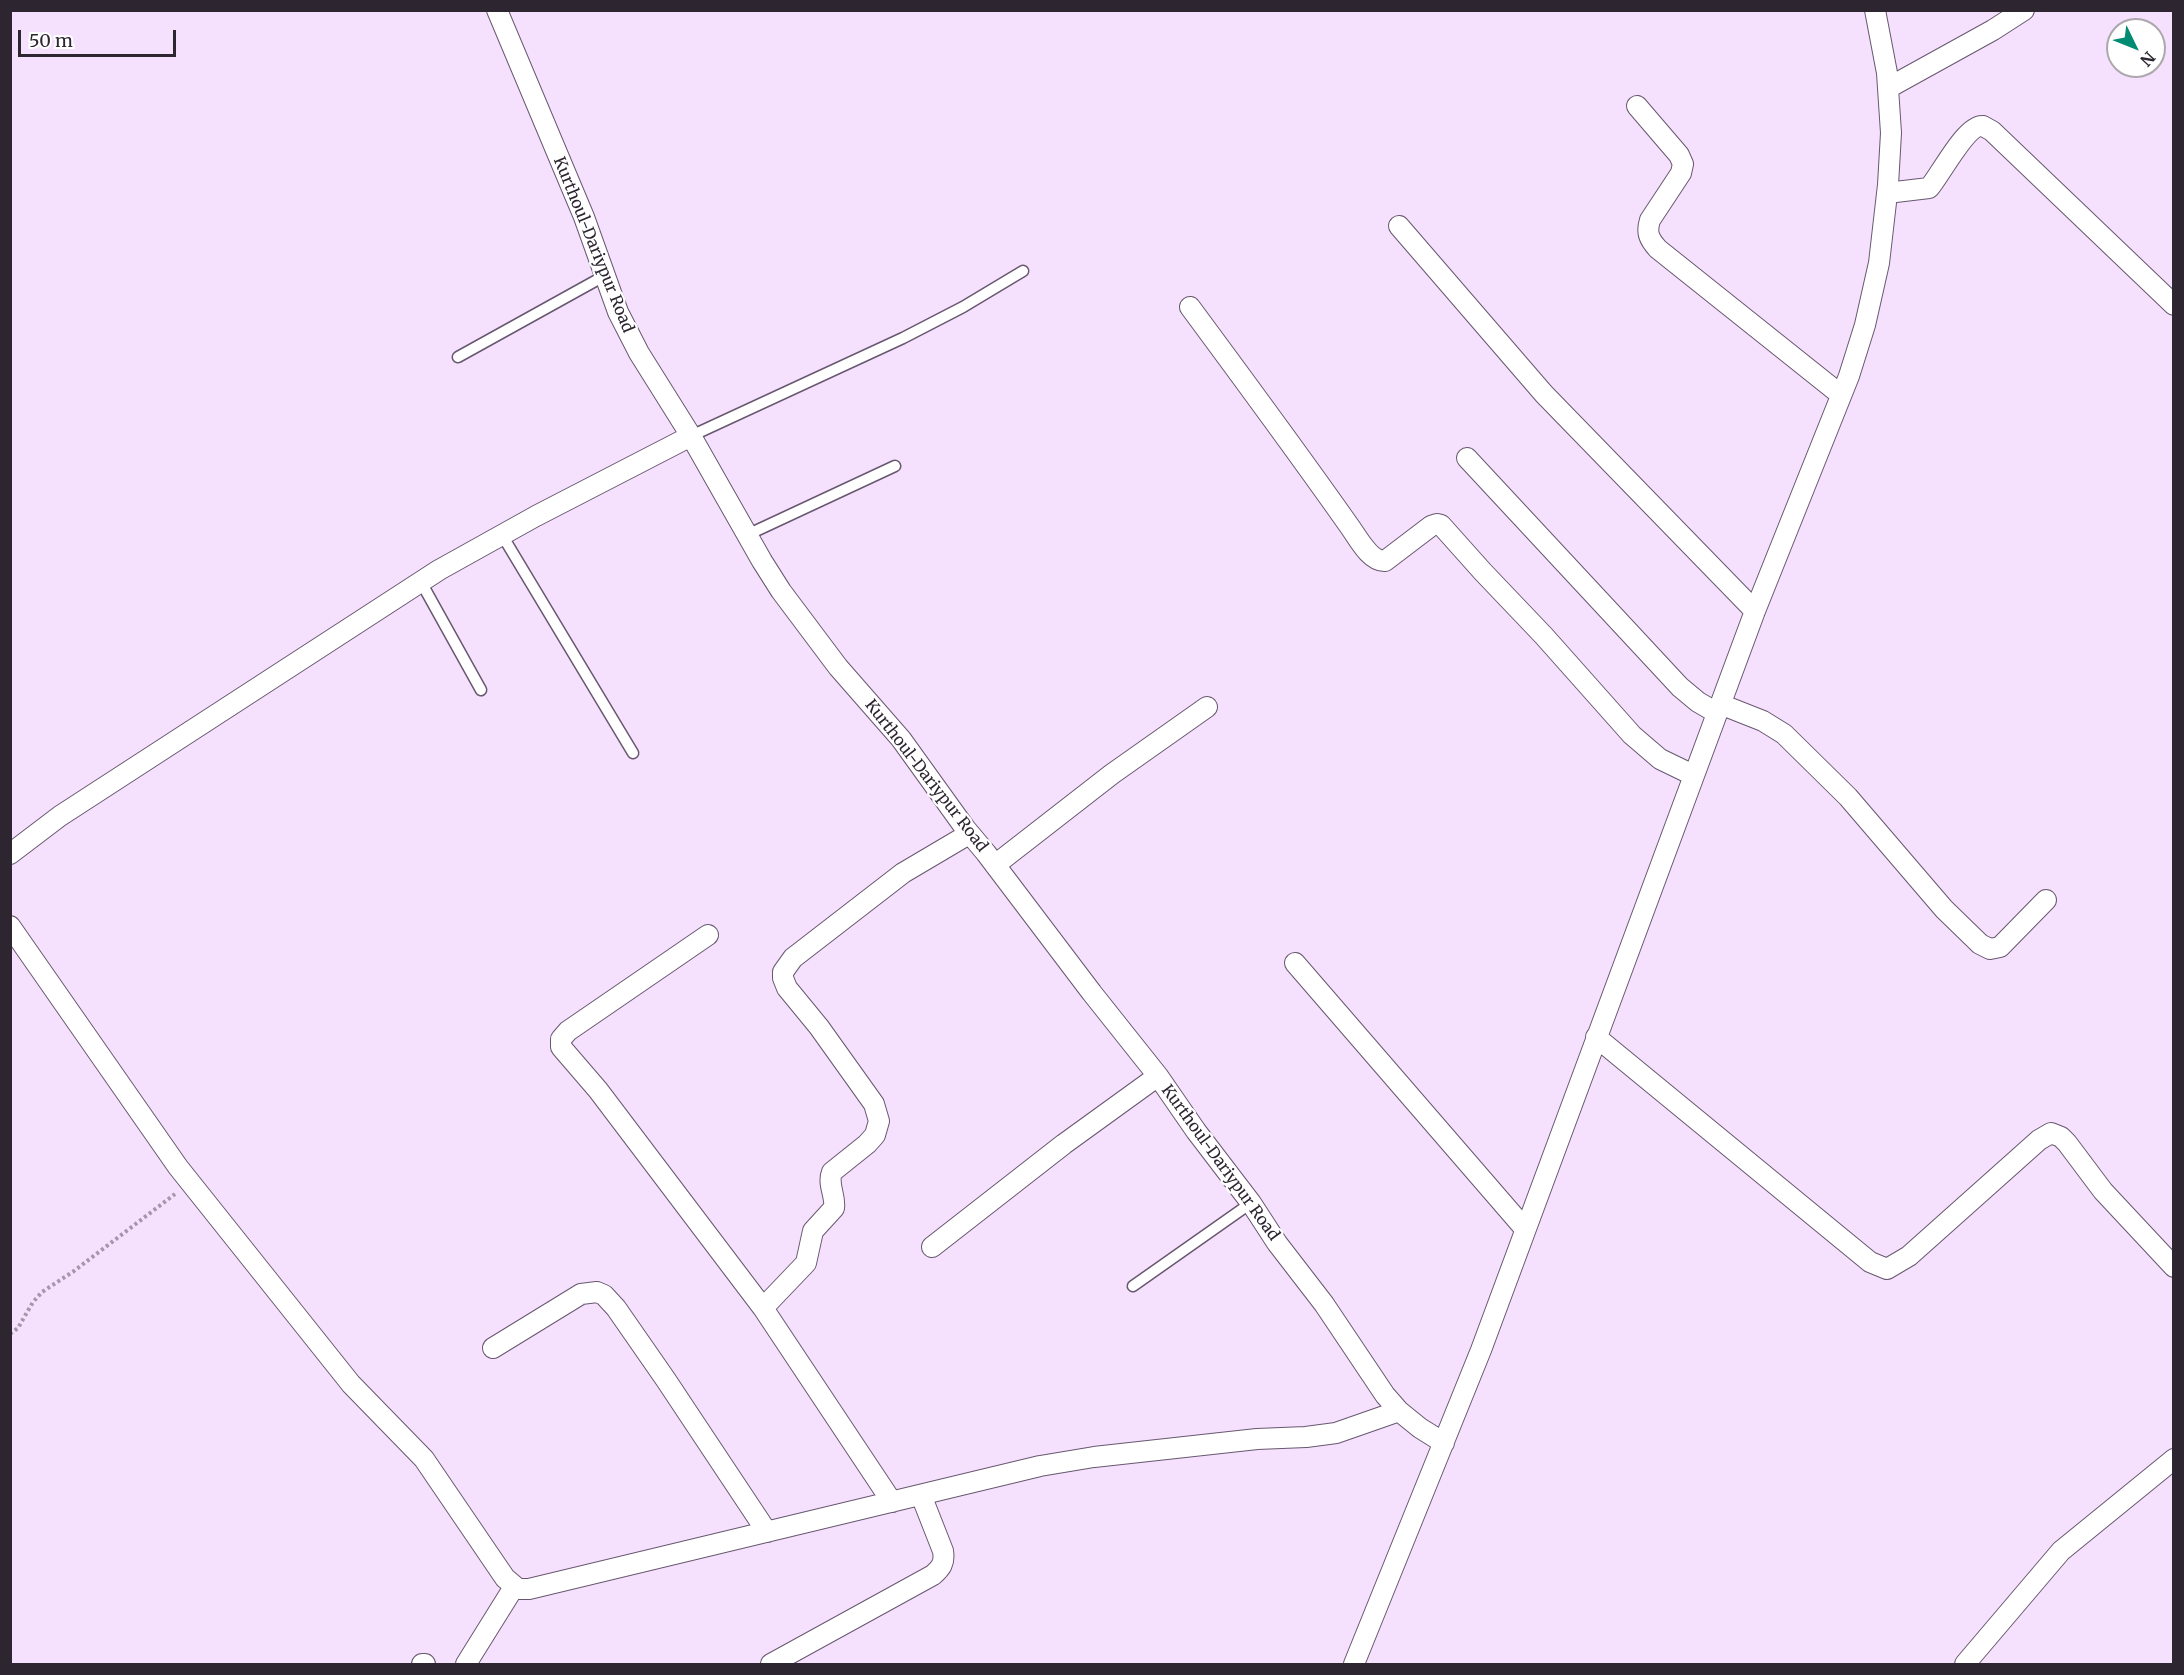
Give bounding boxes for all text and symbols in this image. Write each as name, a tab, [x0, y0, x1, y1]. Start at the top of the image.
scale bar	[21, 18, 178, 56]
north arrow	[2106, 18, 2166, 78]
text: 50 m	[29, 29, 73, 52]
text: N	[2136, 47, 2159, 70]
street label: Kurthoul-Dariypur Road	[549, 154, 637, 336]
street label: Kurthoul-Dariypur Road	[861, 696, 991, 856]
street label: Kurthoul-Dariypur Road	[1157, 1081, 1283, 1245]

